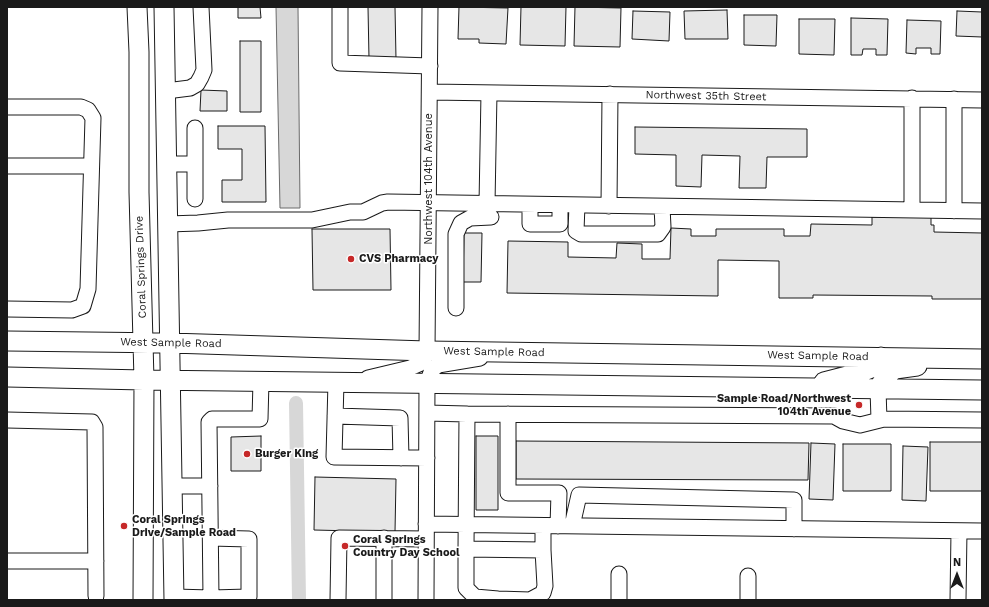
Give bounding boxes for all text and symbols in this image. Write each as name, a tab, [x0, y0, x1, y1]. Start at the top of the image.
street label: Northwest 35th Street	[646, 88, 766, 104]
street label: Northwest 104th Avenue	[422, 113, 436, 245]
street label: Coral Springs Drive	[133, 215, 149, 319]
place label: CVS Pharmacy	[359, 252, 438, 266]
marker: CVS Pharmacy	[346, 254, 356, 264]
street label: West Sample Road	[120, 336, 222, 350]
street label: West Sample Road	[443, 345, 545, 359]
street label: West Sample Road	[767, 349, 869, 363]
place label: Sample Road/Northwest 104th Avenue	[717, 392, 851, 418]
marker: Sample Road/Northwest 104th Avenue	[854, 400, 864, 410]
place label: Burger King	[255, 447, 318, 461]
marker: Burger King	[242, 449, 252, 459]
place label: Coral Springs Drive/Sample Road	[132, 513, 236, 539]
marker: Coral Springs Drive/Sample Road	[119, 521, 129, 531]
place label: Coral Springs Country Day School	[353, 533, 460, 559]
marker: Coral Springs Country Day School	[340, 541, 350, 551]
north arrow	[937, 555, 977, 595]
text: N	[953, 556, 961, 569]

